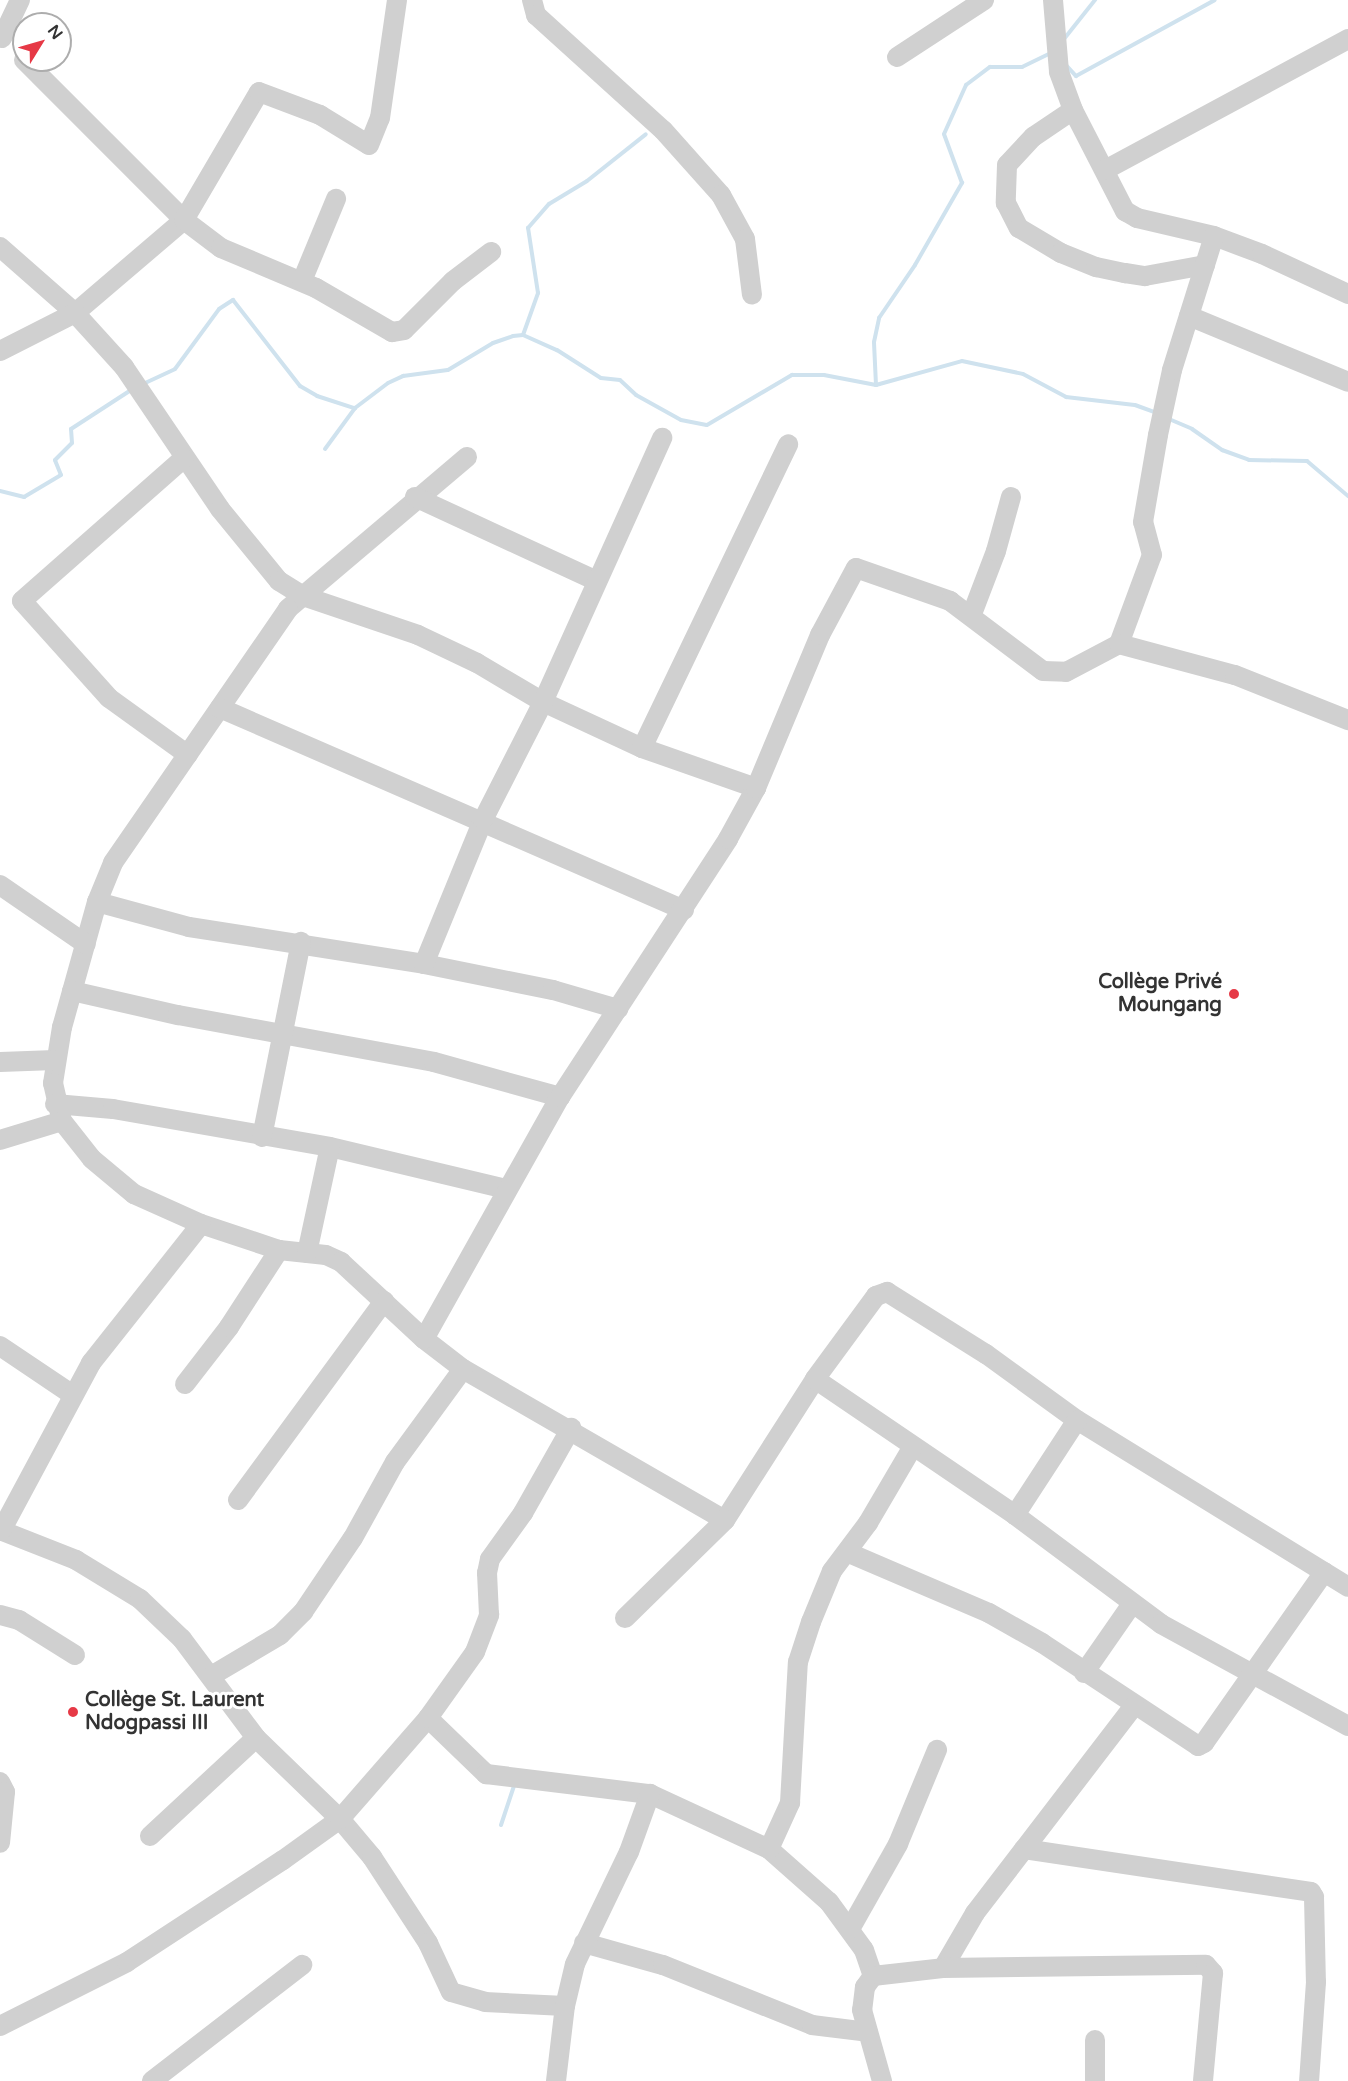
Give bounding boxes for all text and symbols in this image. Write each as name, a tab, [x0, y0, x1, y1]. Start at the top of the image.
north arrow	[12, 12, 72, 72]
text: N	[43, 21, 67, 44]
place label: Collège Privé Moungang	[1098, 970, 1222, 1017]
marker: Collège Privé Moungang	[1227, 987, 1241, 1001]
place label: Collège St. Laurent Ndogpassi III	[85, 1688, 264, 1735]
marker: Collège St. Laurent Ndogpassi III	[66, 1705, 80, 1719]

